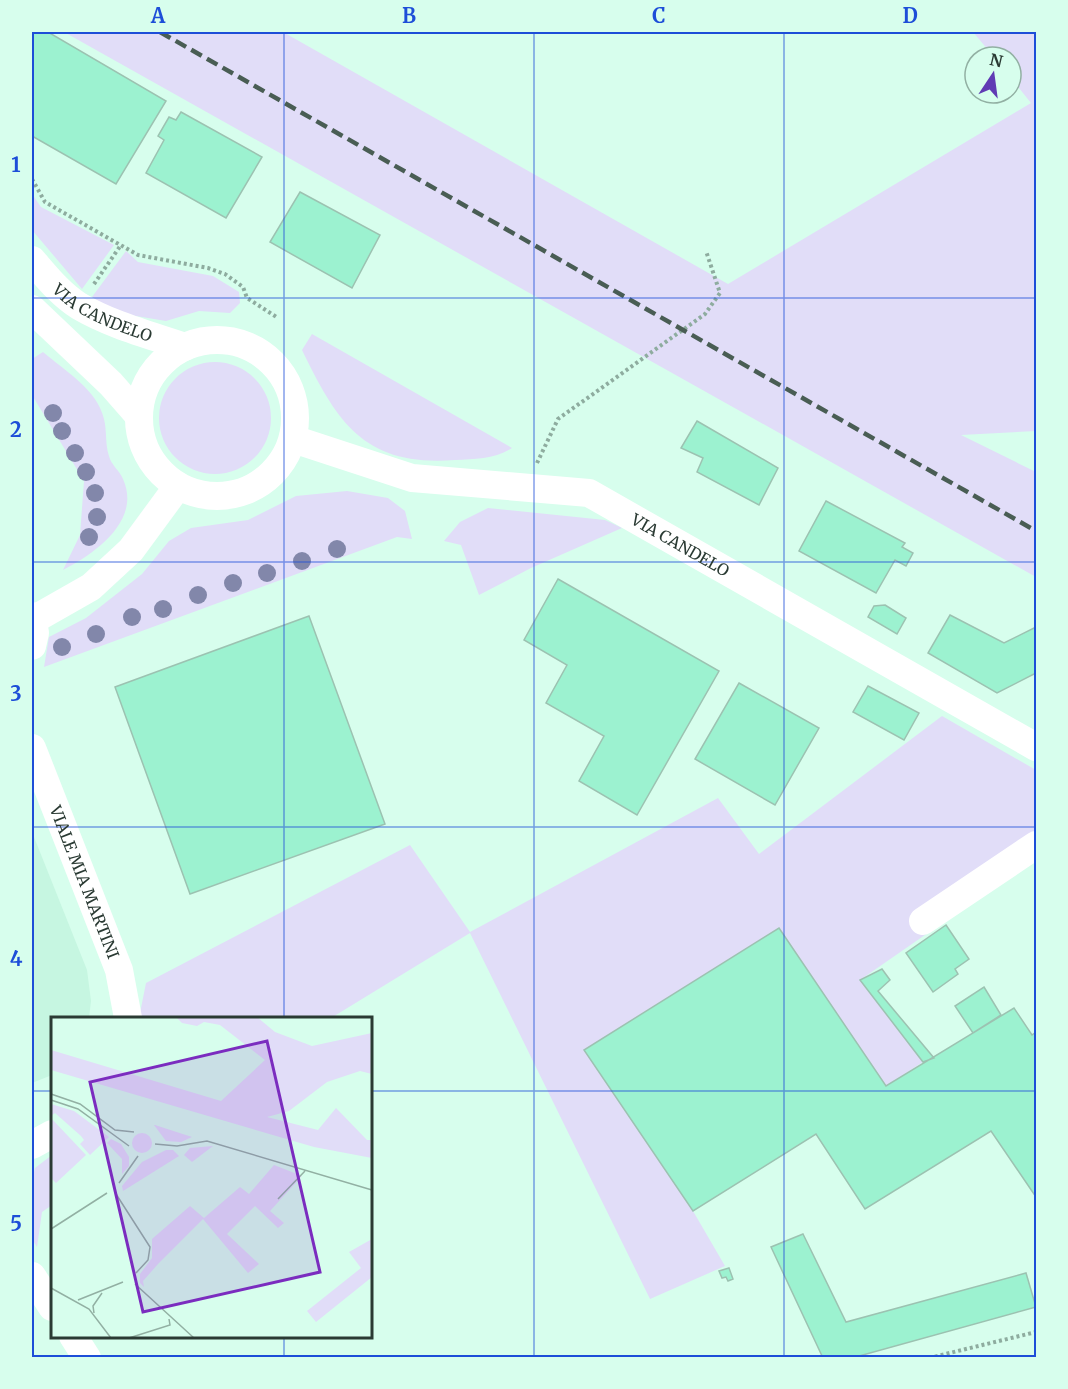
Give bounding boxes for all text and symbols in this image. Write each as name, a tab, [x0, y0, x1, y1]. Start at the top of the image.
text: A	[150, 3, 166, 28]
text: B	[402, 3, 416, 28]
text: C	[652, 3, 666, 28]
text: D	[902, 3, 918, 28]
north arrow	[963, 45, 1023, 105]
text: N	[988, 49, 1005, 72]
text: 1	[11, 152, 21, 177]
street label: VIA CANDELO	[48, 278, 155, 346]
text: 2	[10, 417, 22, 442]
street label: VIA CANDELO	[627, 509, 733, 581]
text: 3	[10, 681, 22, 706]
street label: VIALE MIA MARTINI	[45, 802, 124, 962]
text: 4	[10, 946, 23, 971]
inset map	[51, 1017, 372, 1338]
text: 5	[10, 1211, 22, 1236]

